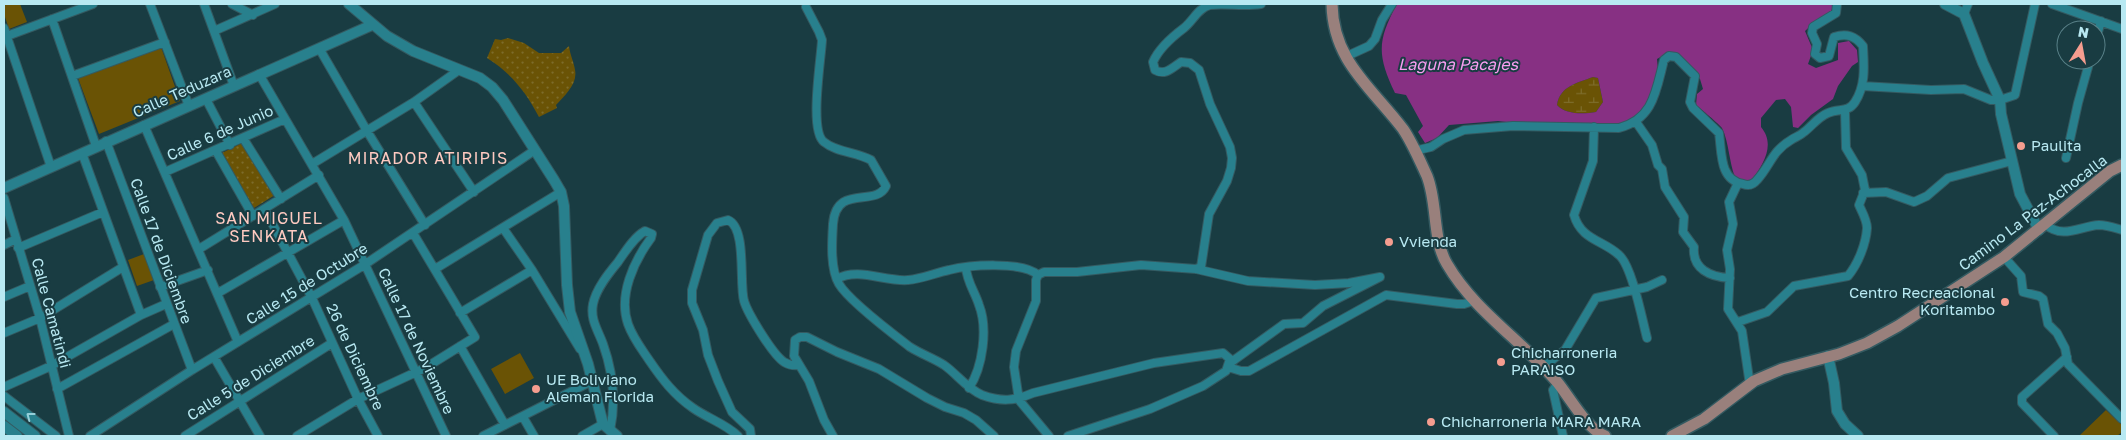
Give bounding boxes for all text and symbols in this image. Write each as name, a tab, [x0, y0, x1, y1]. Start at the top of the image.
north arrow	[2056, 20, 2106, 70]
text: N	[2077, 22, 2090, 41]
water label: Laguna Pacajes	[1398, 54, 1519, 74]
street label: Calle Teduzara	[130, 61, 234, 121]
street label: Calle 6 de Junio	[164, 101, 276, 164]
place label: Paulita	[2031, 136, 2082, 154]
marker: Paulita	[2015, 140, 2027, 152]
district label: MIRADOR ATIRIPIS	[348, 148, 508, 168]
street label: Camino La Paz-Achocalla	[1955, 151, 2110, 274]
street label: Calle 17 de Diciembre	[127, 175, 197, 326]
district label: SAN MIGUEL SENKATA	[215, 208, 323, 246]
place label: Vvienda	[1399, 232, 1457, 250]
marker: Vvienda	[1383, 236, 1395, 248]
street label: Calle 15 de Octubre	[242, 238, 371, 328]
street label: Calle Camatindi	[29, 256, 75, 370]
street label: Calle 17 de Noviembre	[375, 265, 459, 417]
place label: Centro Recreacional Koritambo	[1849, 283, 1995, 318]
marker: Centro Recreacional Koritambo	[1999, 296, 2011, 308]
street label: 26 de Diciembre	[323, 300, 389, 413]
street label: Calle 5 de Diciembre	[183, 330, 318, 424]
place label: Chicharroneria PARAISO	[1511, 343, 1617, 378]
marker: Chicharroneria PARAISO	[1495, 356, 1507, 368]
place label: UE Boliviano Aleman Florida	[546, 370, 654, 405]
marker: UE Boliviano Aleman Florida	[530, 383, 542, 395]
place label: Chicharroneria MARA MARA	[1441, 412, 1641, 430]
one-way arrow	[27, 414, 36, 422]
marker: Chicharroneria MARA MARA	[1425, 416, 1437, 428]

